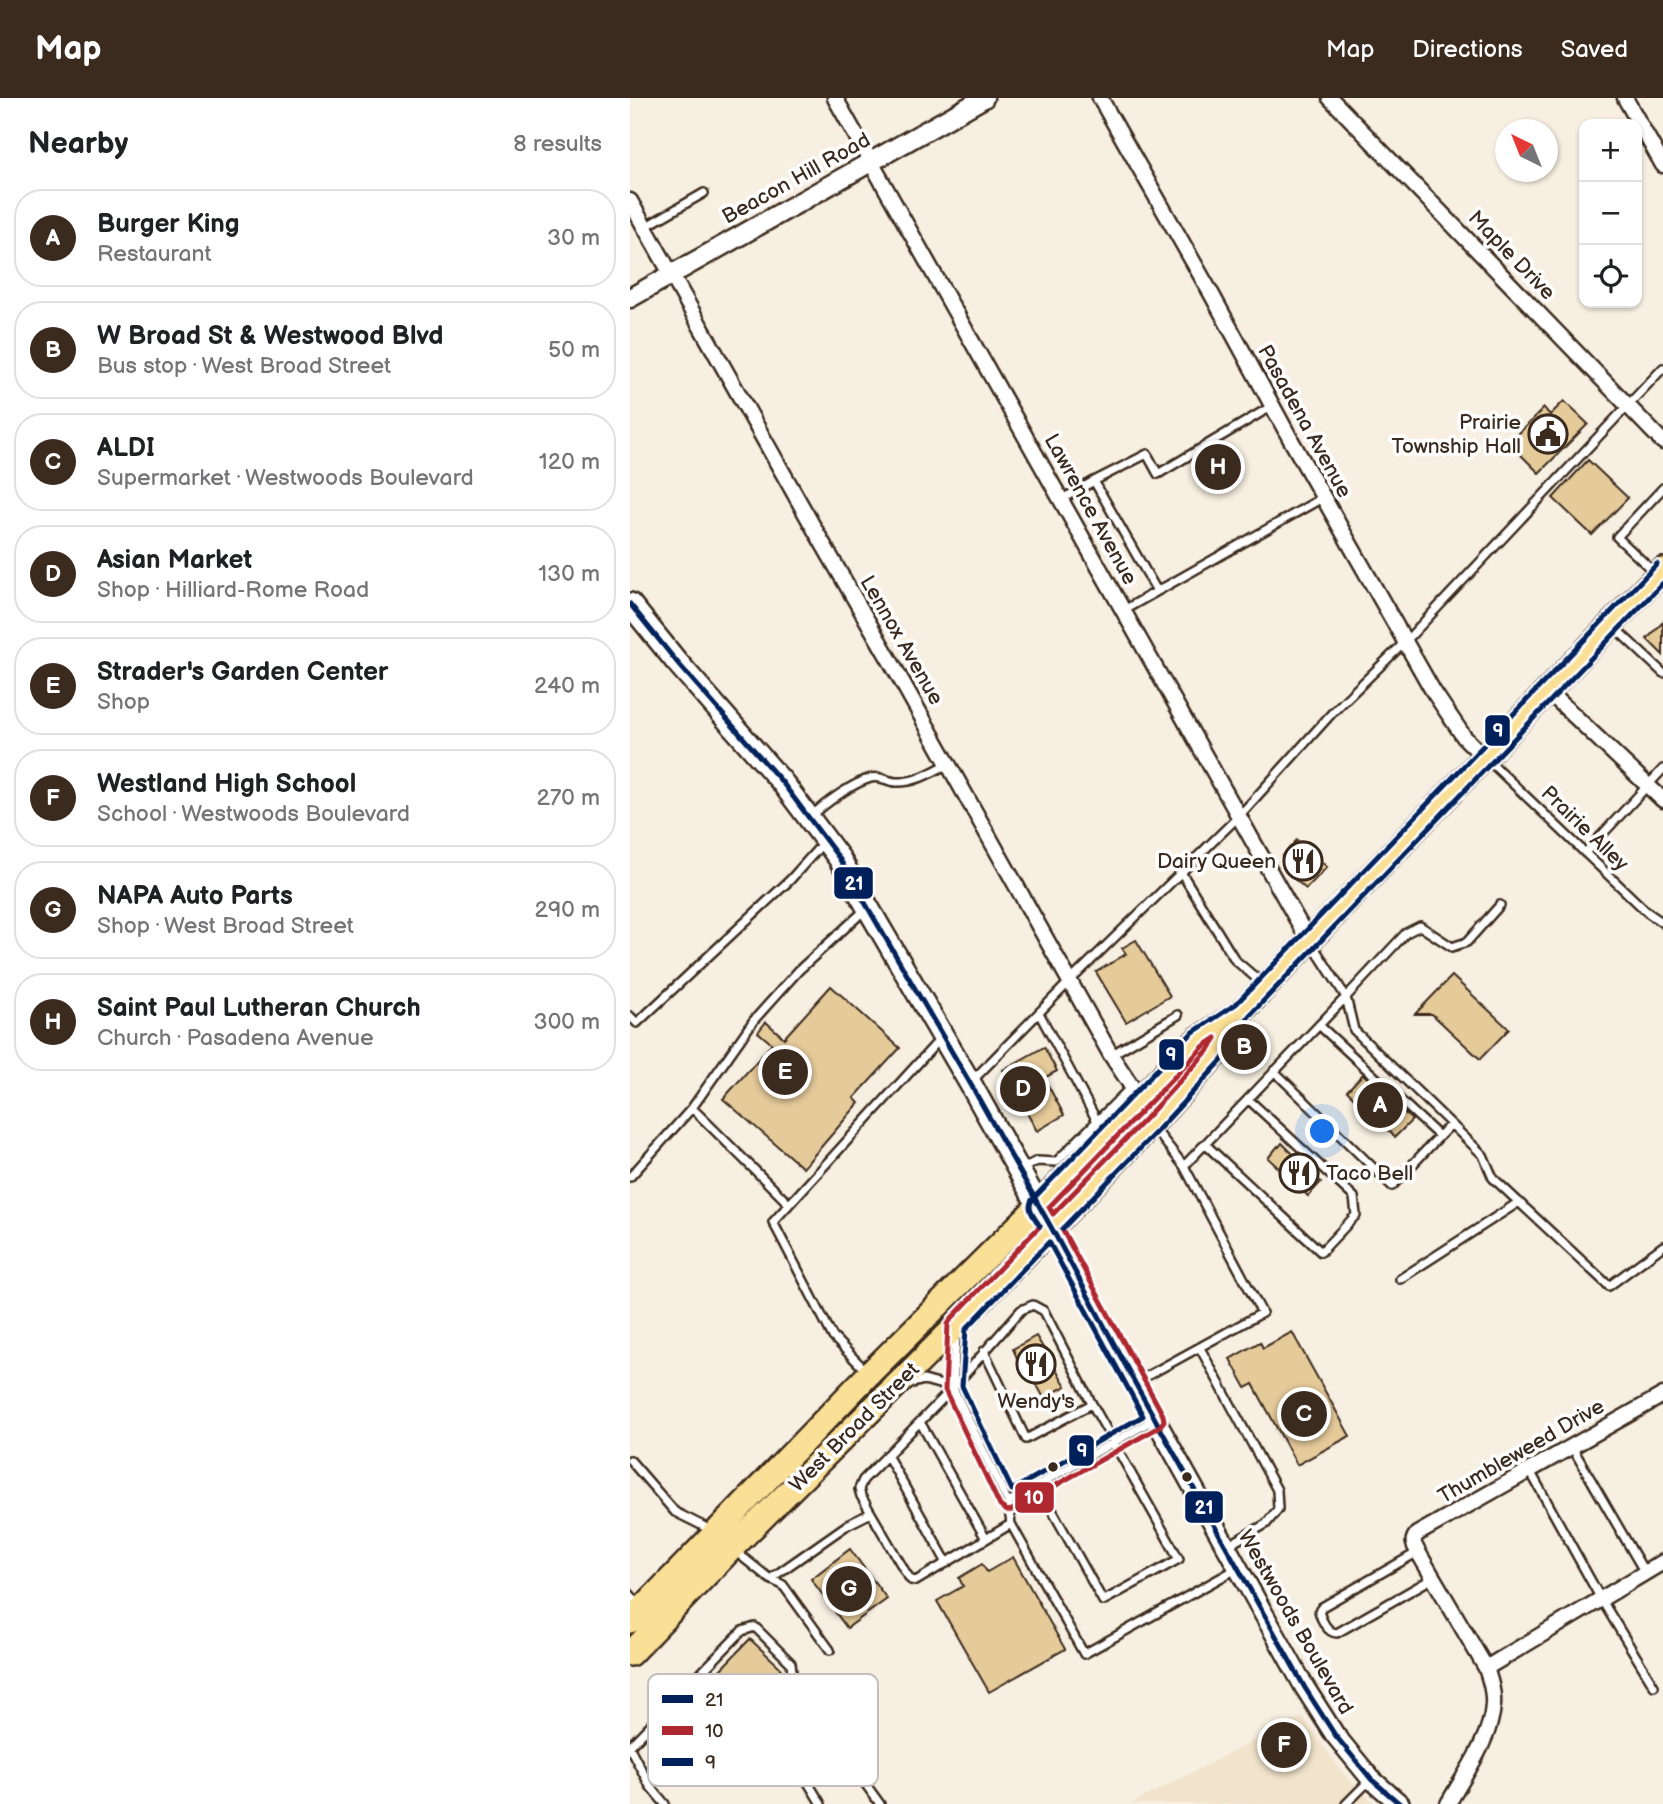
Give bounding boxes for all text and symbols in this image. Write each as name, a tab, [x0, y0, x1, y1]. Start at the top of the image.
text: Map	[35, 29, 101, 69]
text: Map	[1326, 35, 1374, 64]
text: Directions	[1412, 35, 1523, 64]
text: Saved	[1561, 35, 1628, 64]
north arrow	[1495, 119, 1558, 182]
map controls	[1579, 119, 1642, 308]
button: +	[1579, 119, 1642, 182]
text: Nearby	[28, 126, 128, 162]
street label: Beacon Hill Road	[718, 127, 875, 229]
text: 8 results	[513, 130, 602, 158]
button: −	[1579, 182, 1642, 245]
street label: Maple Drive	[1463, 206, 1560, 305]
text: Burger King	[97, 209, 240, 240]
text: A	[46, 224, 60, 252]
text: 30 m	[547, 224, 600, 252]
text: Restaurant	[97, 240, 211, 268]
button: locate	[1579, 245, 1642, 308]
text: W Broad St & Westwood Blvd	[97, 321, 443, 352]
text: B	[45, 336, 61, 364]
text: 50 m	[548, 336, 600, 364]
street label: Pasadena Avenue	[1252, 340, 1357, 502]
text: Bus stop · West Broad Street	[97, 352, 391, 380]
place label: Prairie Township Hall	[1391, 410, 1521, 459]
public building icon: Prairie Township Hall	[1527, 413, 1569, 455]
street label: Lawrence Avenue	[1039, 429, 1142, 589]
text: ALDI	[97, 433, 155, 464]
pin: H	[1195, 441, 1241, 493]
text: C	[45, 448, 61, 476]
text: 120 m	[539, 448, 600, 476]
text: Supermarket · Westwoods Boulevard	[97, 464, 474, 492]
text: Asian Market	[97, 545, 252, 576]
text: D	[45, 560, 61, 588]
text: 130 m	[538, 560, 600, 588]
street label: Lennox Avenue	[855, 571, 949, 709]
text: Shop · Hilliard-Rome Road	[97, 576, 369, 604]
text: Strader's Garden Center	[97, 657, 388, 688]
text: E	[46, 672, 60, 700]
text: 240 m	[534, 672, 600, 700]
text: Shop	[97, 688, 150, 716]
line badge: 9	[1484, 714, 1511, 747]
text: 9	[1492, 720, 1504, 743]
text: Westland High School	[97, 769, 356, 800]
street label: Prairie Alley	[1536, 781, 1634, 876]
text: F	[46, 784, 60, 812]
text: 270 m	[536, 784, 600, 812]
text: School · Westwoods Boulevard	[97, 800, 410, 828]
restaurant icon: Dairy Queen	[1282, 840, 1324, 882]
place label: Dairy Queen	[1157, 849, 1276, 874]
line badge: 21	[833, 866, 874, 900]
text: 21	[845, 873, 863, 896]
text: NAPA Auto Parts	[97, 881, 293, 912]
text: G	[45, 896, 61, 924]
text: 290 m	[534, 896, 600, 924]
text: Shop · West Broad Street	[97, 912, 354, 940]
text: Saint Paul Lutheran Church	[97, 993, 421, 1024]
text: H	[44, 1008, 62, 1036]
text: 300 m	[534, 1008, 600, 1036]
pin: B	[1221, 1021, 1267, 1073]
text: Church · Pasadena Avenue	[97, 1024, 374, 1052]
line badge: 9	[1158, 1038, 1185, 1071]
text: 9	[1165, 1044, 1177, 1067]
pin: E	[762, 1046, 808, 1098]
pin: D	[1000, 1063, 1046, 1115]
pin: A	[1357, 1079, 1403, 1131]
your location	[1305, 1114, 1339, 1148]
restaurant icon: Taco Bell	[1278, 1152, 1320, 1194]
place label: Taco Bell	[1326, 1161, 1413, 1186]
restaurant icon: Wendy's	[1015, 1343, 1057, 1385]
street label: West Broad Street	[784, 1357, 925, 1497]
pin: C	[1281, 1388, 1327, 1440]
place label: Wendy's	[997, 1389, 1075, 1414]
street label: Thumbleweed Drive	[1434, 1394, 1609, 1509]
line badge: 9	[1068, 1434, 1095, 1467]
text: 9	[1076, 1440, 1088, 1463]
unlabelled marker	[1046, 1460, 1060, 1474]
unlabelled marker	[1180, 1470, 1194, 1484]
line badge: 10	[1014, 1481, 1055, 1514]
text: 10	[1024, 1487, 1044, 1510]
line badge: 21	[1184, 1490, 1224, 1524]
text: 21	[1195, 1497, 1213, 1520]
street label: Westwoods Boulevard	[1233, 1526, 1359, 1719]
pin: G	[826, 1563, 872, 1615]
legend	[648, 1674, 878, 1786]
text: 21	[705, 1689, 723, 1712]
pin: F	[1261, 1719, 1307, 1771]
text: 10	[705, 1720, 724, 1743]
text: 9	[705, 1752, 716, 1775]

